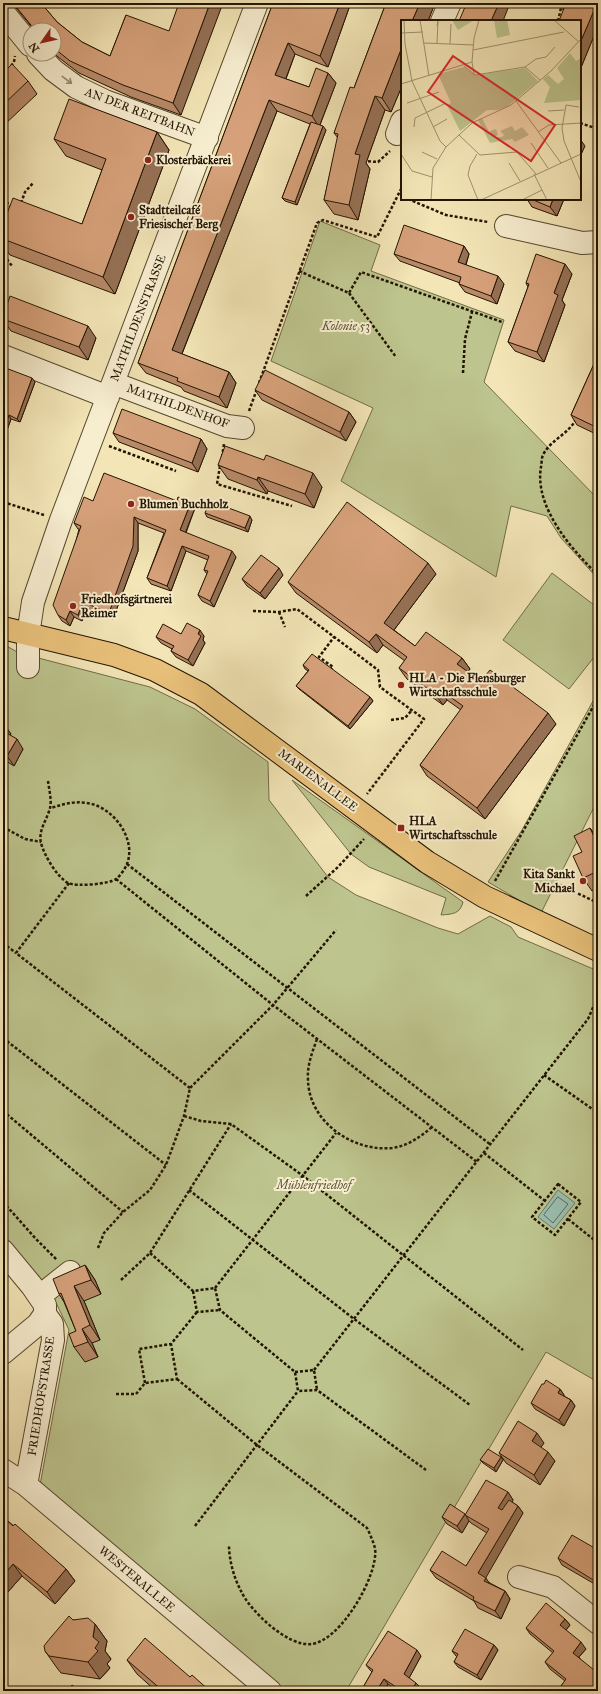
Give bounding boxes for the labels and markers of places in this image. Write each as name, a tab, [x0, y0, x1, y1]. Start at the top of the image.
place label: Klosterbäckerei	[156, 153, 232, 167]
marker: Klosterbäckerei	[143, 155, 153, 165]
place label: Stadtteilcafé Friesischer Berg	[139, 203, 219, 232]
marker: Stadtteilcafé Friesischer Berg	[126, 212, 136, 222]
place label: Blumen Buchholz	[139, 497, 229, 511]
marker: Blumen Buchholz	[126, 499, 136, 509]
place label: Friedhofsgärtnerei Reimer	[81, 592, 173, 620]
marker: Friedhofsgärtnerei Reimer	[68, 601, 78, 611]
place label: HLA - Die Flensburger Wirtschaftsschule	[409, 671, 526, 699]
marker: HLA - Die Flensburger Wirtschaftsschule	[396, 680, 406, 690]
place label: HLA Wirtschaftsschule	[409, 814, 497, 842]
marker: HLA Wirtschaftsschule	[396, 823, 406, 833]
place label: Kita Sankt Michael	[523, 867, 576, 895]
marker: Kita Sankt Michael	[578, 876, 588, 886]

